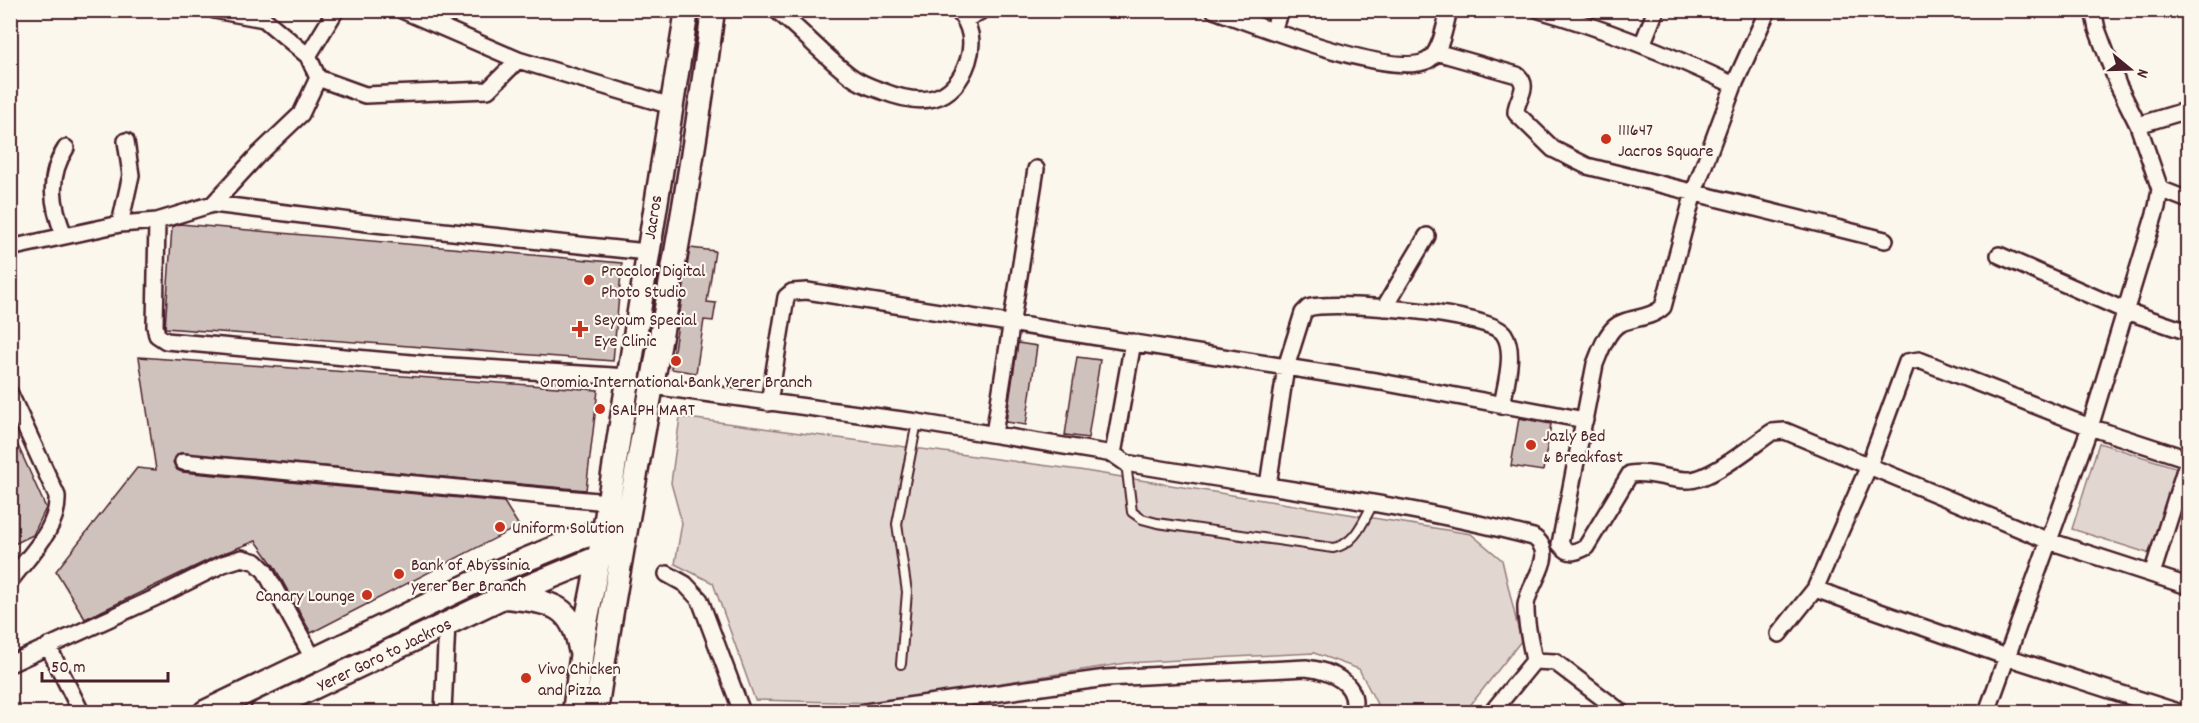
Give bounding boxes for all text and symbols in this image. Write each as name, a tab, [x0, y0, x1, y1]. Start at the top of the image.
north arrow	[2100, 39, 2160, 99]
text: N	[2130, 66, 2154, 81]
place label: 111647 Jacros Square	[1618, 119, 1713, 165]
marker: 111647 Jacros Square	[1599, 132, 1613, 146]
street label: Jacros	[639, 193, 670, 241]
place label: Procolor Digital Photo Studio	[601, 260, 706, 306]
marker: Procolor Digital Photo Studio	[582, 273, 596, 287]
place label: Seyoum Special Eye Clinic	[594, 309, 698, 355]
marker: Seyoum Special Eye Clinic	[571, 320, 589, 338]
marker: Oromia International Bank Yerer Branch	[669, 354, 683, 368]
place label: Oromia International Bank Yerer Branch	[540, 371, 812, 396]
place label: SALPH MART	[612, 399, 695, 424]
marker: SALPH MART	[593, 402, 607, 416]
place label: Jazly Bed & Breakfast	[1543, 425, 1623, 471]
marker: Jazly Bed & Breakfast	[1524, 438, 1538, 452]
place label: Uniform Solution	[512, 517, 624, 542]
marker: Uniform Solution	[493, 520, 507, 534]
place label: Bank of Abyssinia yerer Ber Branch	[411, 554, 530, 600]
marker: Bank of Abyssinia yerer Ber Branch	[392, 567, 406, 581]
place label: Canary Lounge	[256, 585, 355, 610]
marker: Canary Lounge	[360, 588, 374, 602]
street label: Yerer Goro to Jackros	[314, 613, 456, 700]
scale bar	[42, 645, 168, 683]
text: 50 m	[51, 656, 86, 681]
place label: Vivo Chicken and Pizza	[538, 658, 621, 704]
marker: Vivo Chicken and Pizza	[519, 671, 533, 685]

